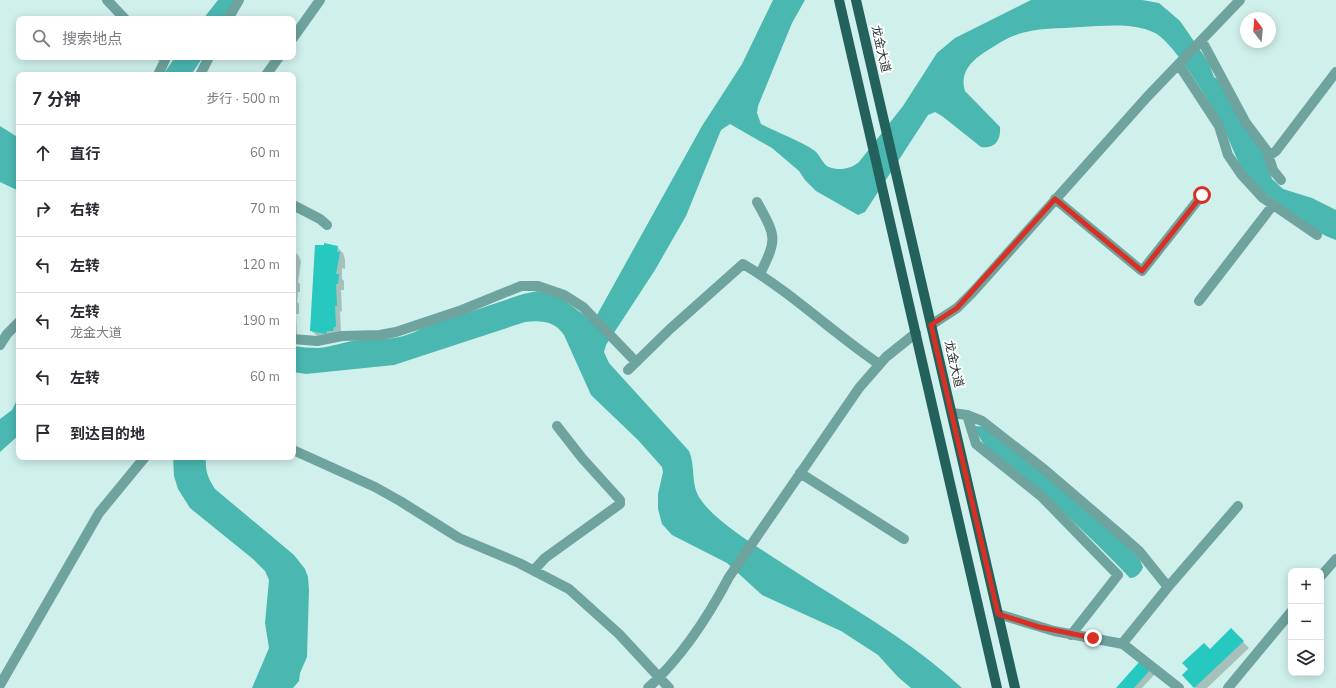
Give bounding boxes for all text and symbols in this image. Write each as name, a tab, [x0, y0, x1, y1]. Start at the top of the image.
north arrow	[1240, 12, 1276, 48]
search box	[16, 16, 296, 60]
street label: 龙金大道	[868, 24, 894, 74]
icon: search	[30, 27, 52, 49]
text: 搜索地点	[62, 29, 122, 49]
text: 7 分钟	[32, 88, 81, 111]
text: 步行 · 500 m	[206, 90, 280, 108]
icon: ahead	[32, 142, 54, 164]
text: 直行	[70, 144, 100, 164]
text: 60 m	[250, 144, 280, 162]
route start	[1193, 186, 1211, 204]
icon: right	[32, 198, 54, 220]
text: 右转	[70, 200, 100, 220]
text: 70 m	[250, 200, 280, 218]
icon: left	[32, 254, 54, 276]
text: 左转	[70, 256, 100, 276]
text: 120 m	[242, 256, 280, 274]
text: 左转	[70, 302, 100, 322]
icon: left	[32, 310, 54, 332]
text: 190 m	[242, 312, 280, 330]
text: 龙金大道	[70, 324, 122, 342]
street label: 龙金大道	[941, 339, 967, 389]
icon: left	[32, 366, 54, 388]
text: 左转	[70, 368, 100, 388]
text: 60 m	[250, 368, 280, 386]
icon: arrive	[32, 422, 54, 444]
text: 到达目的地	[70, 424, 145, 444]
map controls	[1288, 568, 1324, 676]
button: +	[1288, 568, 1324, 604]
button: −	[1288, 604, 1324, 640]
route end	[1084, 629, 1102, 647]
button: layers	[1288, 640, 1324, 676]

